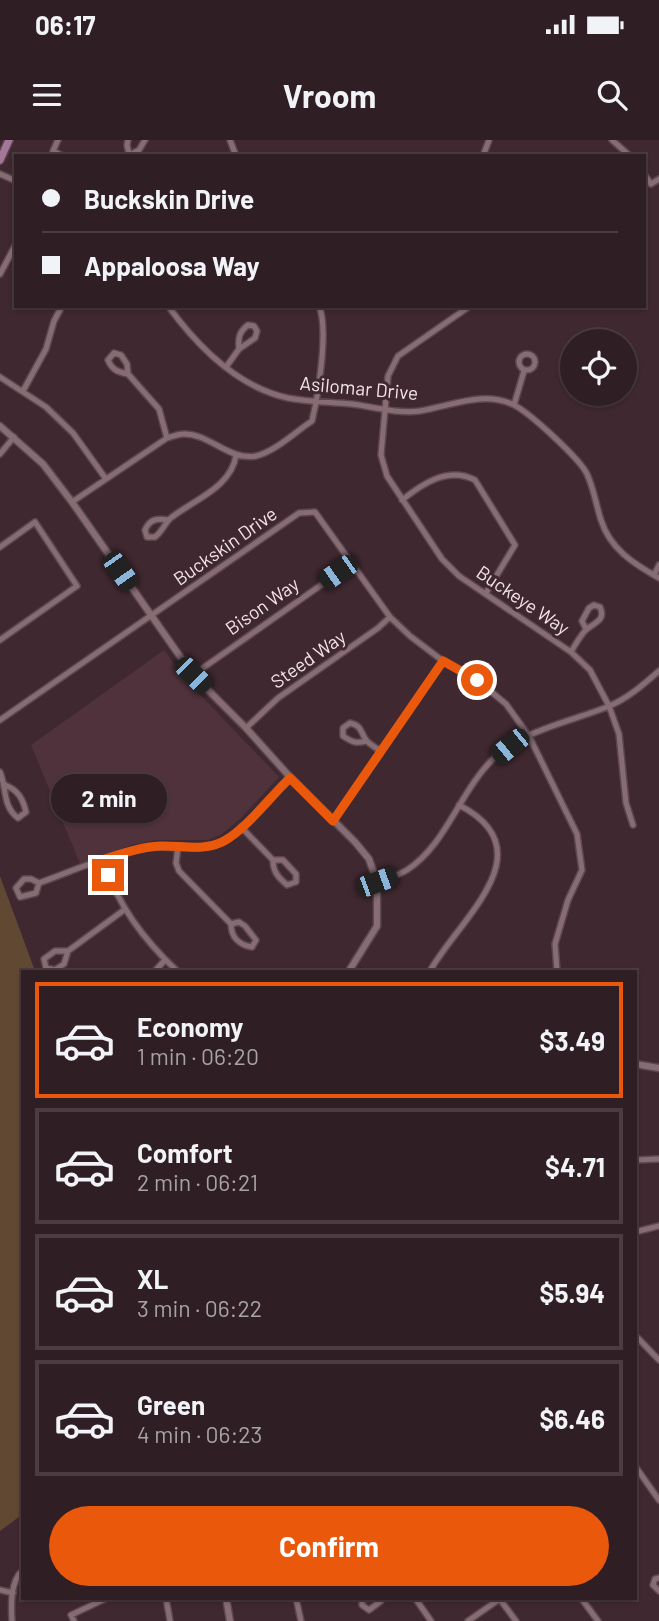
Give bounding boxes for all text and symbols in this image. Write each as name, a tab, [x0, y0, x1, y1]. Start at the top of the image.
text: 06:17	[35, 9, 95, 40]
icon: menu	[28, 76, 66, 114]
text: Vroom	[283, 76, 376, 114]
icon: search	[593, 76, 631, 114]
text: Buckskin Drive	[84, 183, 254, 214]
text: Appaloosa Way	[84, 250, 260, 281]
map controls	[560, 329, 637, 406]
button: locate	[560, 329, 637, 406]
street label: Asilomar Drive	[299, 371, 419, 404]
street label: Buckskin Drive	[169, 501, 281, 590]
car	[100, 548, 141, 594]
car	[315, 551, 362, 593]
street label: Buckeye Way	[472, 560, 574, 639]
street label: Bison Way	[221, 572, 303, 639]
street label: Steed Way	[266, 624, 350, 693]
car	[171, 653, 216, 697]
route start	[461, 664, 493, 696]
car	[488, 725, 533, 767]
callout: 2 min	[50, 774, 166, 822]
text: 2 min	[81, 784, 137, 812]
route end	[92, 859, 124, 891]
car	[354, 865, 401, 899]
icon: car	[53, 1009, 116, 1072]
text: Economy	[137, 1011, 243, 1042]
text: $3.49	[540, 1025, 605, 1056]
text: 1 min · 06:20	[137, 1042, 259, 1070]
icon: car	[53, 1135, 116, 1198]
text: Comfort	[137, 1137, 233, 1168]
text: $4.71	[545, 1151, 605, 1182]
text: 2 min · 06:21	[137, 1168, 258, 1196]
icon: car	[53, 1261, 116, 1324]
text: XL	[137, 1263, 168, 1294]
text: $5.94	[540, 1277, 605, 1308]
text: 3 min · 06:22	[137, 1294, 262, 1322]
icon: car	[53, 1387, 116, 1450]
text: Green	[137, 1389, 205, 1420]
text: $6.46	[539, 1403, 605, 1434]
text: 4 min · 06:23	[137, 1420, 262, 1448]
button: Confirm	[49, 1506, 609, 1586]

